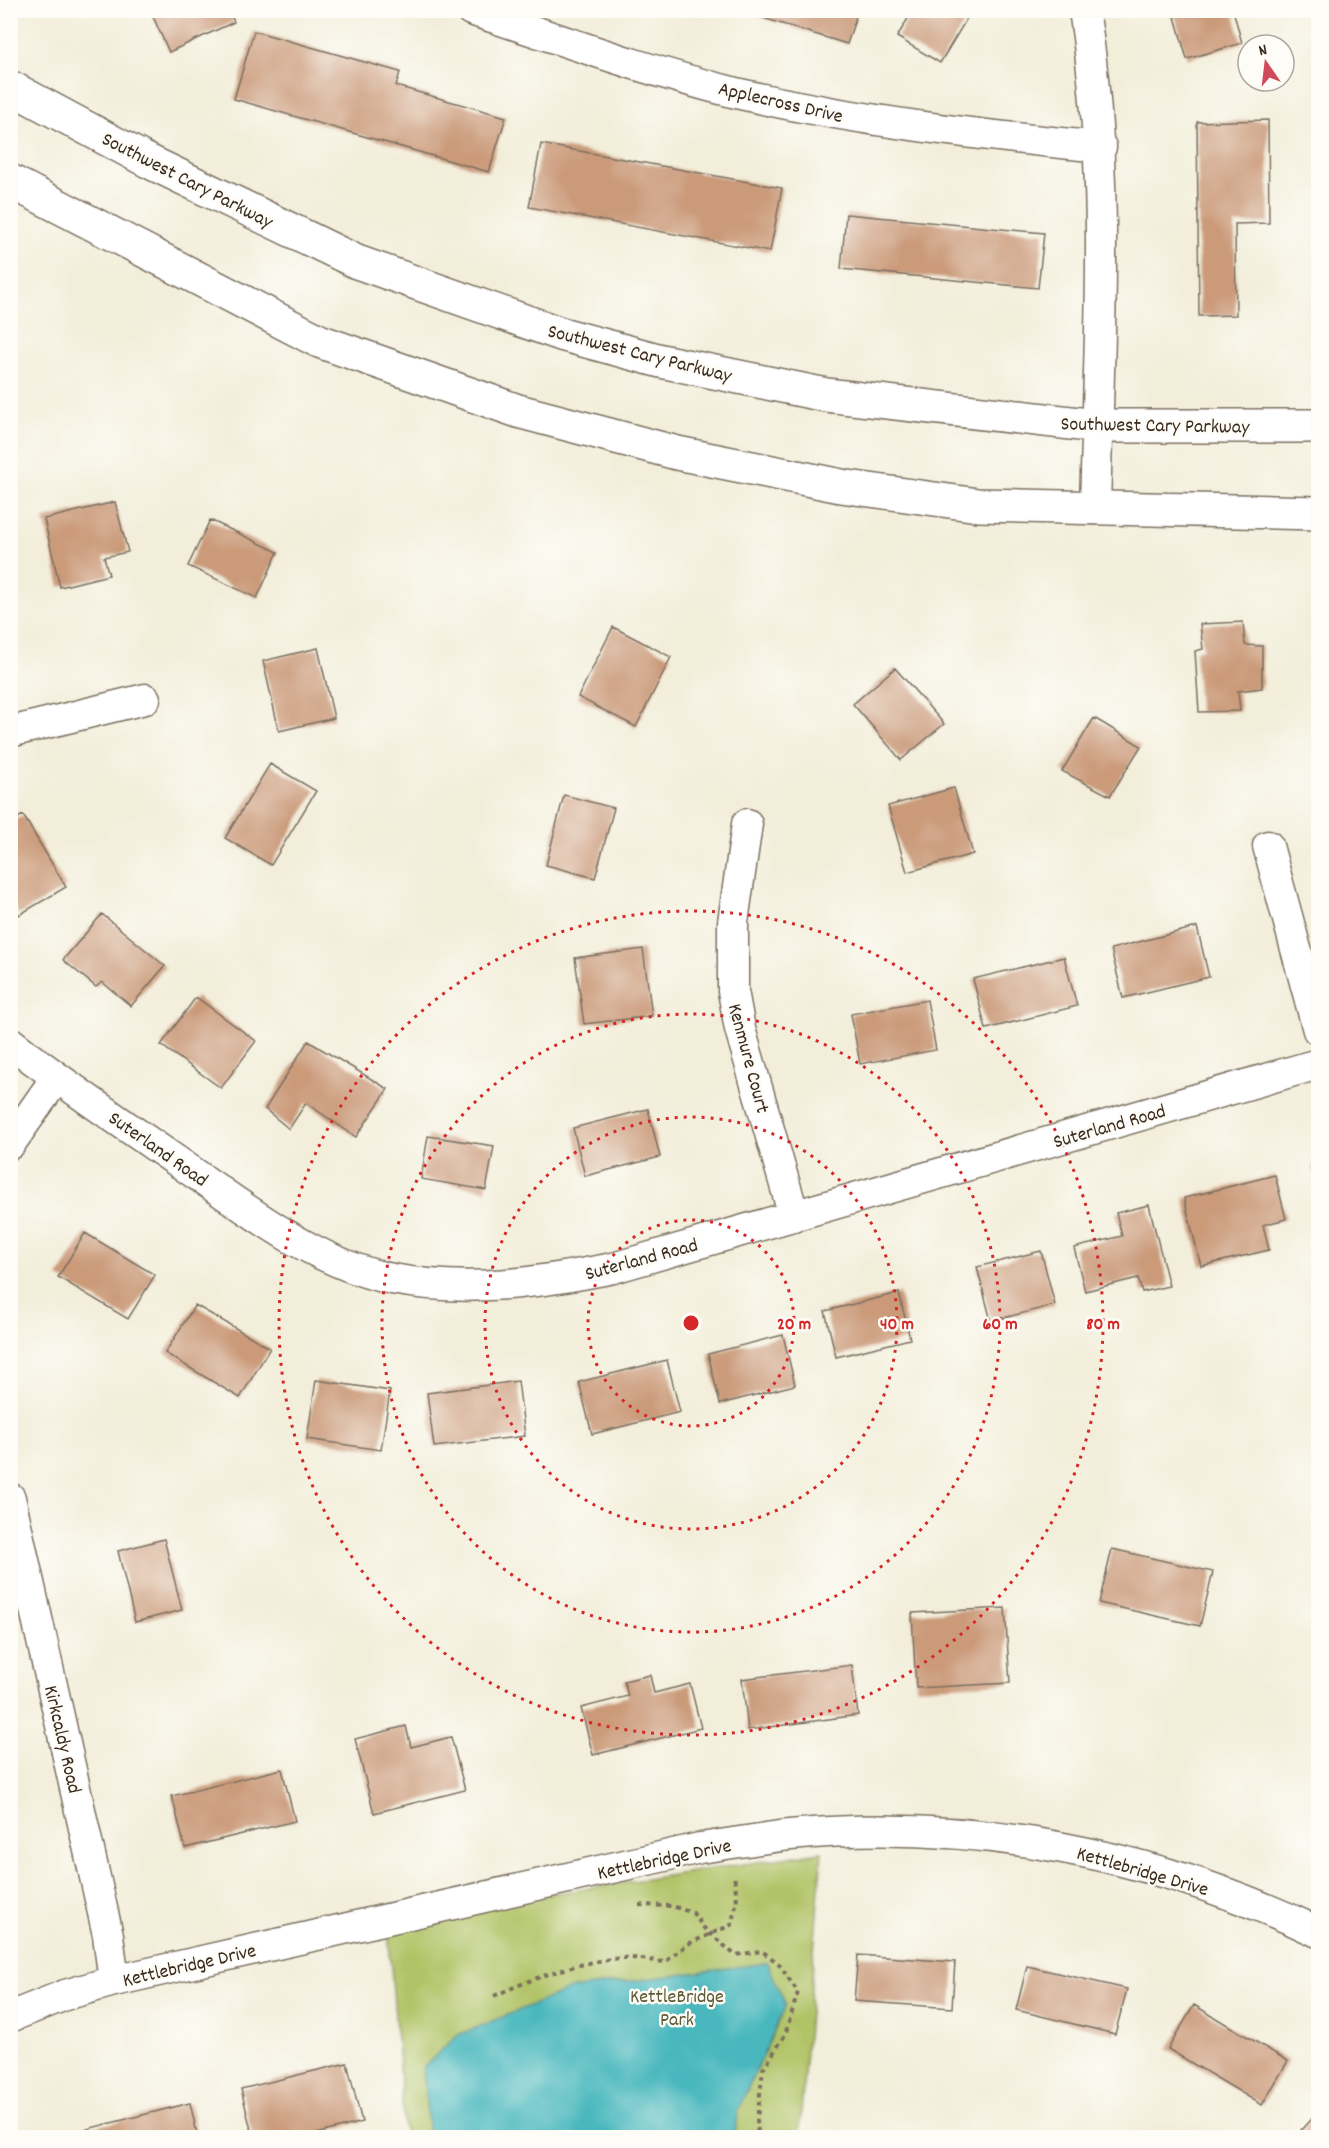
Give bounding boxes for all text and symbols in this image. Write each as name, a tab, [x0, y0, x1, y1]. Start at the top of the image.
north arrow	[1236, 33, 1296, 93]
text: N	[1256, 39, 1270, 63]
street label: Applecross Drive	[715, 76, 846, 132]
street label: Southwest Cary Parkway	[96, 126, 278, 237]
street label: Southwest Cary Parkway	[544, 318, 735, 392]
street label: Southwest Cary Parkway	[1060, 411, 1250, 443]
street label: Kenmure Court	[719, 1001, 775, 1117]
street label: Suterland Road	[1050, 1098, 1169, 1157]
street label: Suterland Road	[102, 1106, 213, 1195]
street label: Suterland Road	[582, 1232, 701, 1289]
centre of rings	[681, 1313, 701, 1333]
text: 20 m	[777, 1313, 811, 1338]
text: 40 m	[880, 1313, 914, 1338]
text: 60 m	[982, 1313, 1018, 1338]
text: 80 m	[1086, 1313, 1120, 1338]
street label: Kirkcaldy Road	[35, 1683, 87, 1796]
street label: Kettlebridge Drive	[595, 1833, 734, 1889]
street label: Kettlebridge Drive	[1073, 1841, 1212, 1905]
street label: Kettlebridge Drive	[120, 1938, 259, 1996]
park label: KettleBridge Park	[630, 1984, 724, 2035]

